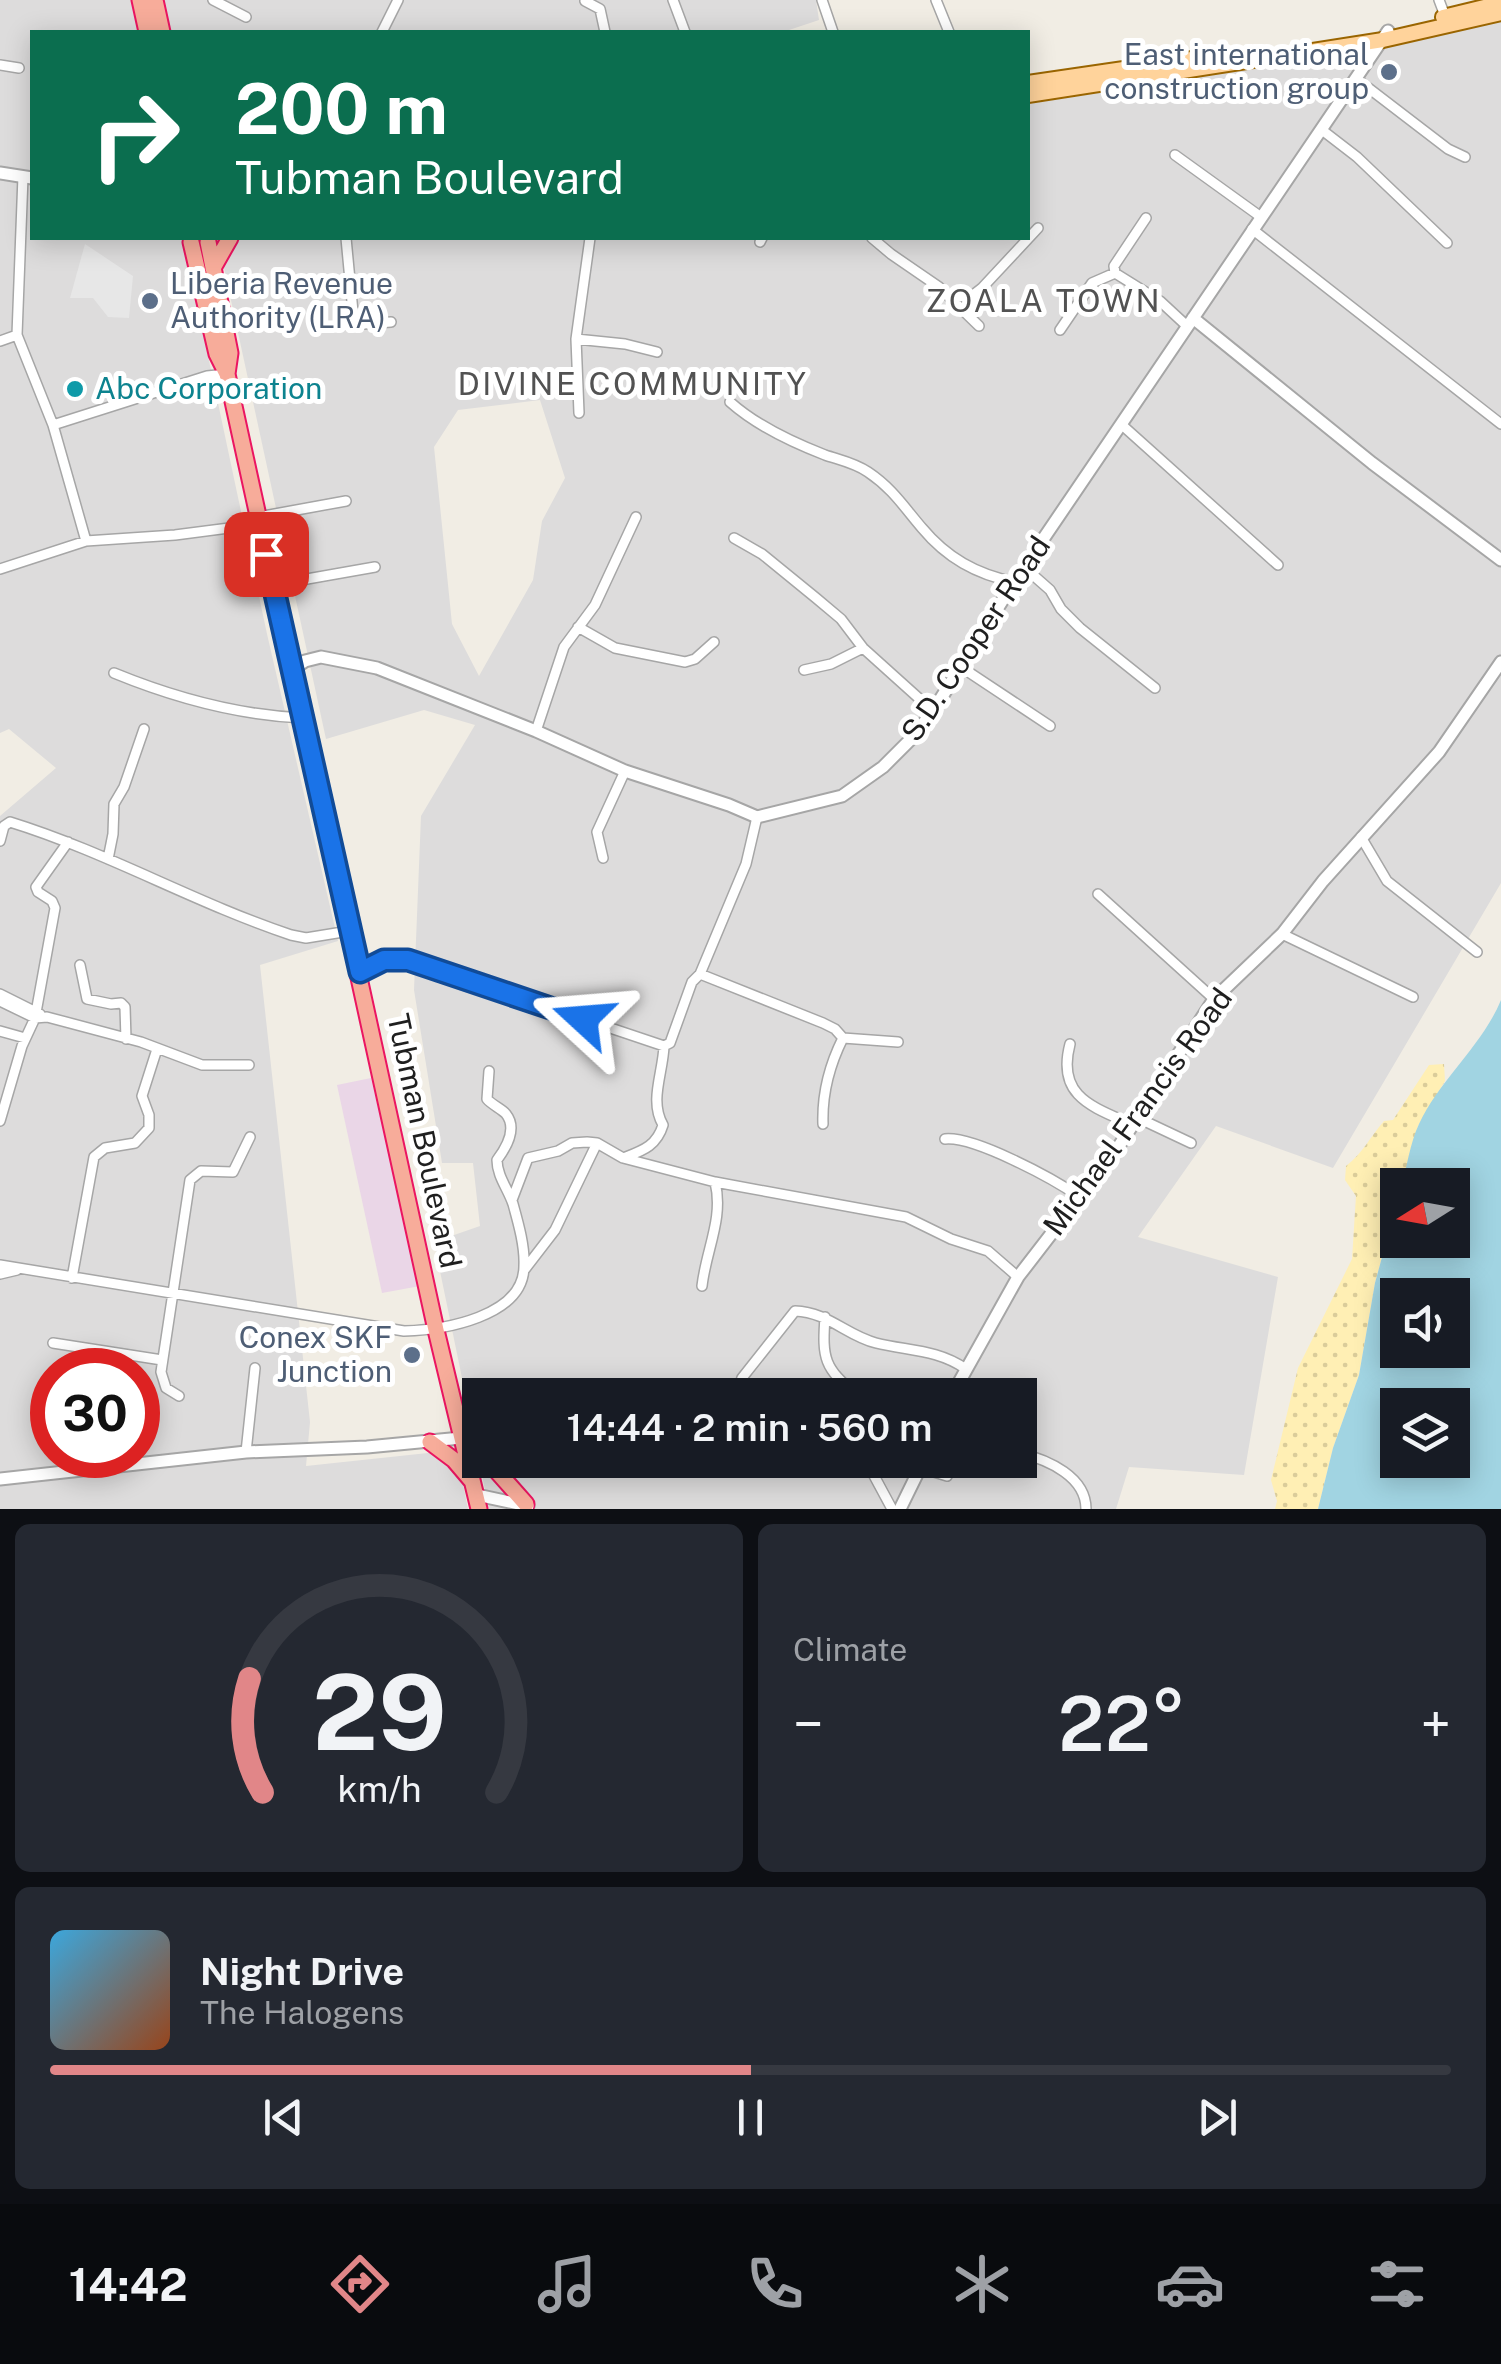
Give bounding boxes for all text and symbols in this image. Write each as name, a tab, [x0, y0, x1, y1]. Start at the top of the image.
place label: East international construction group	[1104, 36, 1369, 106]
marker: East international construction group	[1378, 61, 1400, 83]
text: 200 m	[235, 67, 448, 150]
icon: right	[70, 70, 200, 200]
text: Tubman Boulevard	[235, 151, 624, 204]
place label: Liberia Revenue Authority (LRA)	[170, 265, 393, 335]
district label: ZOALA TOWN	[926, 282, 1162, 319]
marker: Liberia Revenue Authority (LRA)	[139, 290, 161, 312]
district label: DIVINE COMMUNITY	[457, 365, 809, 402]
place label: Abc Corporation	[95, 370, 322, 406]
marker: Abc Corporation	[64, 378, 86, 400]
pin	[224, 512, 309, 597]
icon: arrive	[239, 527, 294, 582]
street label: S.D. Cooper Road	[893, 529, 1057, 748]
position arrow	[531, 967, 635, 1071]
street label: Michael Francis Road	[1035, 981, 1239, 1242]
street label: Tubman Boulevard	[380, 1010, 470, 1271]
north arrow	[1380, 1168, 1470, 1258]
map controls	[1380, 1168, 1470, 1478]
button: sound	[1380, 1278, 1470, 1368]
place label: Conex SKF Junction	[239, 1319, 392, 1389]
marker: Conex SKF Junction	[401, 1344, 423, 1366]
speed limit sign: 30	[30, 1348, 160, 1478]
button: layers	[1380, 1388, 1470, 1478]
text: 14:44 · 2 min · 560 m	[566, 1405, 933, 1450]
text: Climate	[793, 1631, 907, 1668]
text: 29	[312, 1651, 446, 1773]
text: 22°	[1058, 1680, 1186, 1768]
text: −	[793, 1692, 824, 1756]
text: +	[1421, 1692, 1451, 1756]
text: km/h	[337, 1768, 421, 1810]
text: Night Drive	[200, 1949, 404, 1994]
text: The Halogens	[200, 1994, 404, 2031]
icon: previous	[256, 2090, 311, 2145]
icon: pause	[723, 2090, 778, 2145]
icon: next	[1190, 2090, 1245, 2145]
icon: directions	[325, 2249, 395, 2319]
icon: music	[532, 2249, 602, 2319]
icon: phone	[740, 2249, 810, 2319]
icon: climate	[947, 2249, 1017, 2319]
icon: car	[1155, 2249, 1225, 2319]
icon: filters	[1362, 2249, 1432, 2319]
text: 14:42	[69, 2258, 188, 2311]

